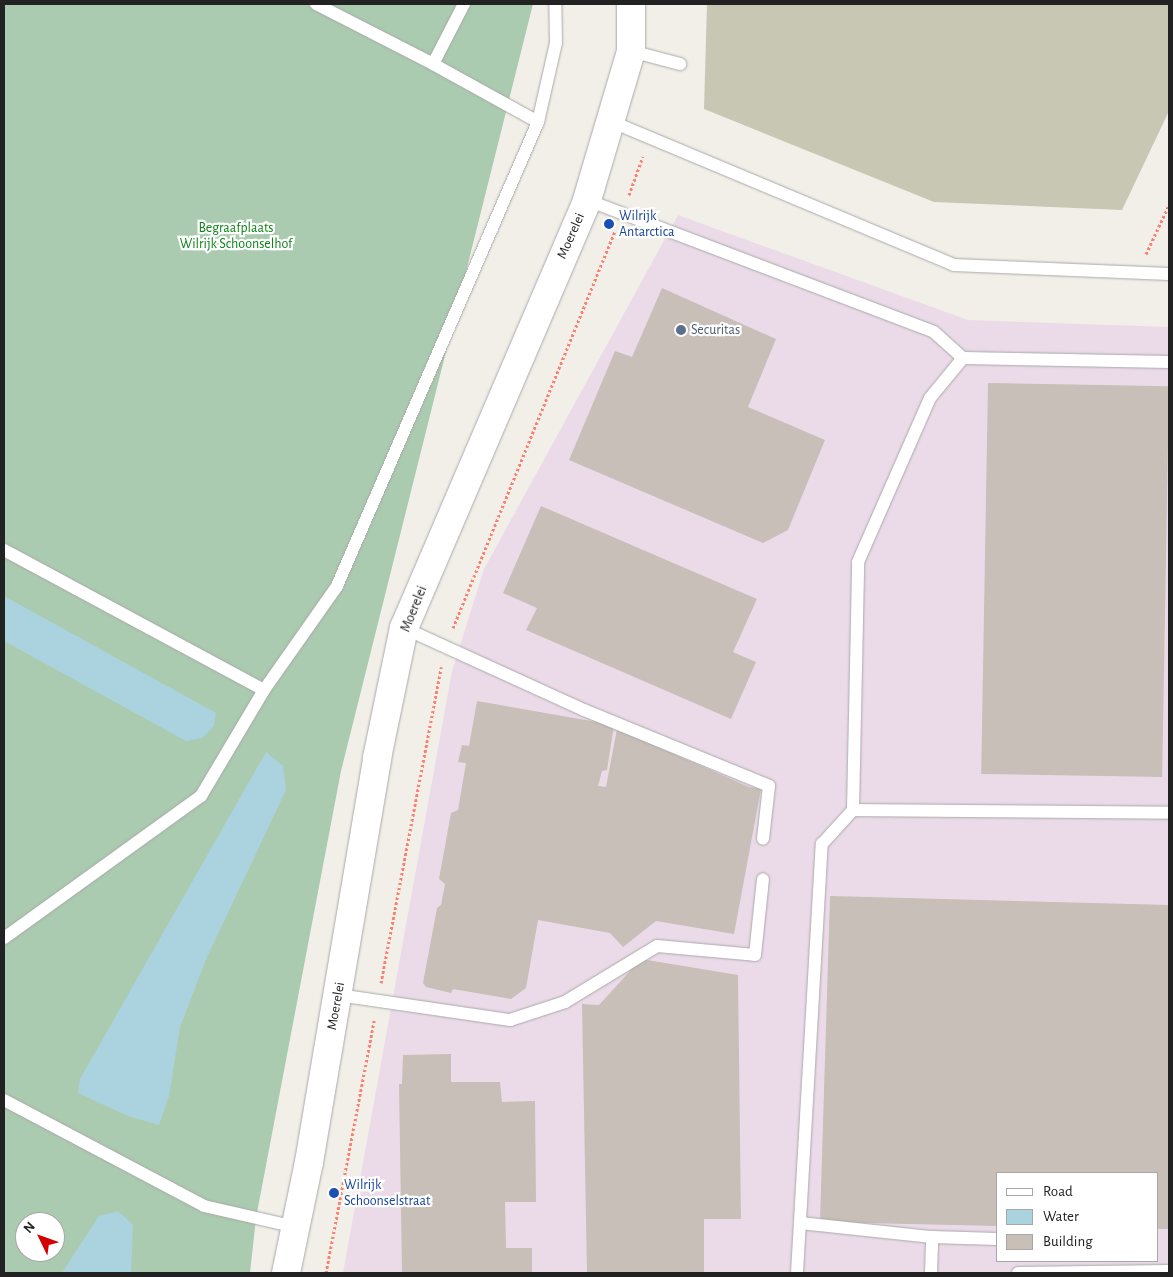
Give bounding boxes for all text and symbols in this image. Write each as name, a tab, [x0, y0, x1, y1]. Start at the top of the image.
place label: Wilrijk Antarctica	[619, 208, 674, 240]
street label: Moerelei	[553, 210, 589, 262]
marker: Wilrijk Antarctica	[603, 218, 615, 230]
park label: Begraafplaats Wilrijk Schoonselhof	[180, 220, 292, 252]
place label: Securitas	[691, 322, 740, 338]
marker: Securitas	[675, 324, 687, 336]
street label: Moerelei	[397, 583, 431, 635]
street label: Moerelei	[324, 981, 348, 1031]
legend	[996, 1172, 1158, 1262]
place label: Wilrijk Schoonselstraat	[344, 1177, 430, 1210]
text: Road	[1043, 1184, 1073, 1199]
marker: Wilrijk Schoonselstraat	[328, 1187, 340, 1199]
text: Water	[1043, 1209, 1079, 1224]
north arrow	[15, 1212, 65, 1262]
text: N	[21, 1219, 38, 1236]
text: Building	[1043, 1234, 1093, 1249]

